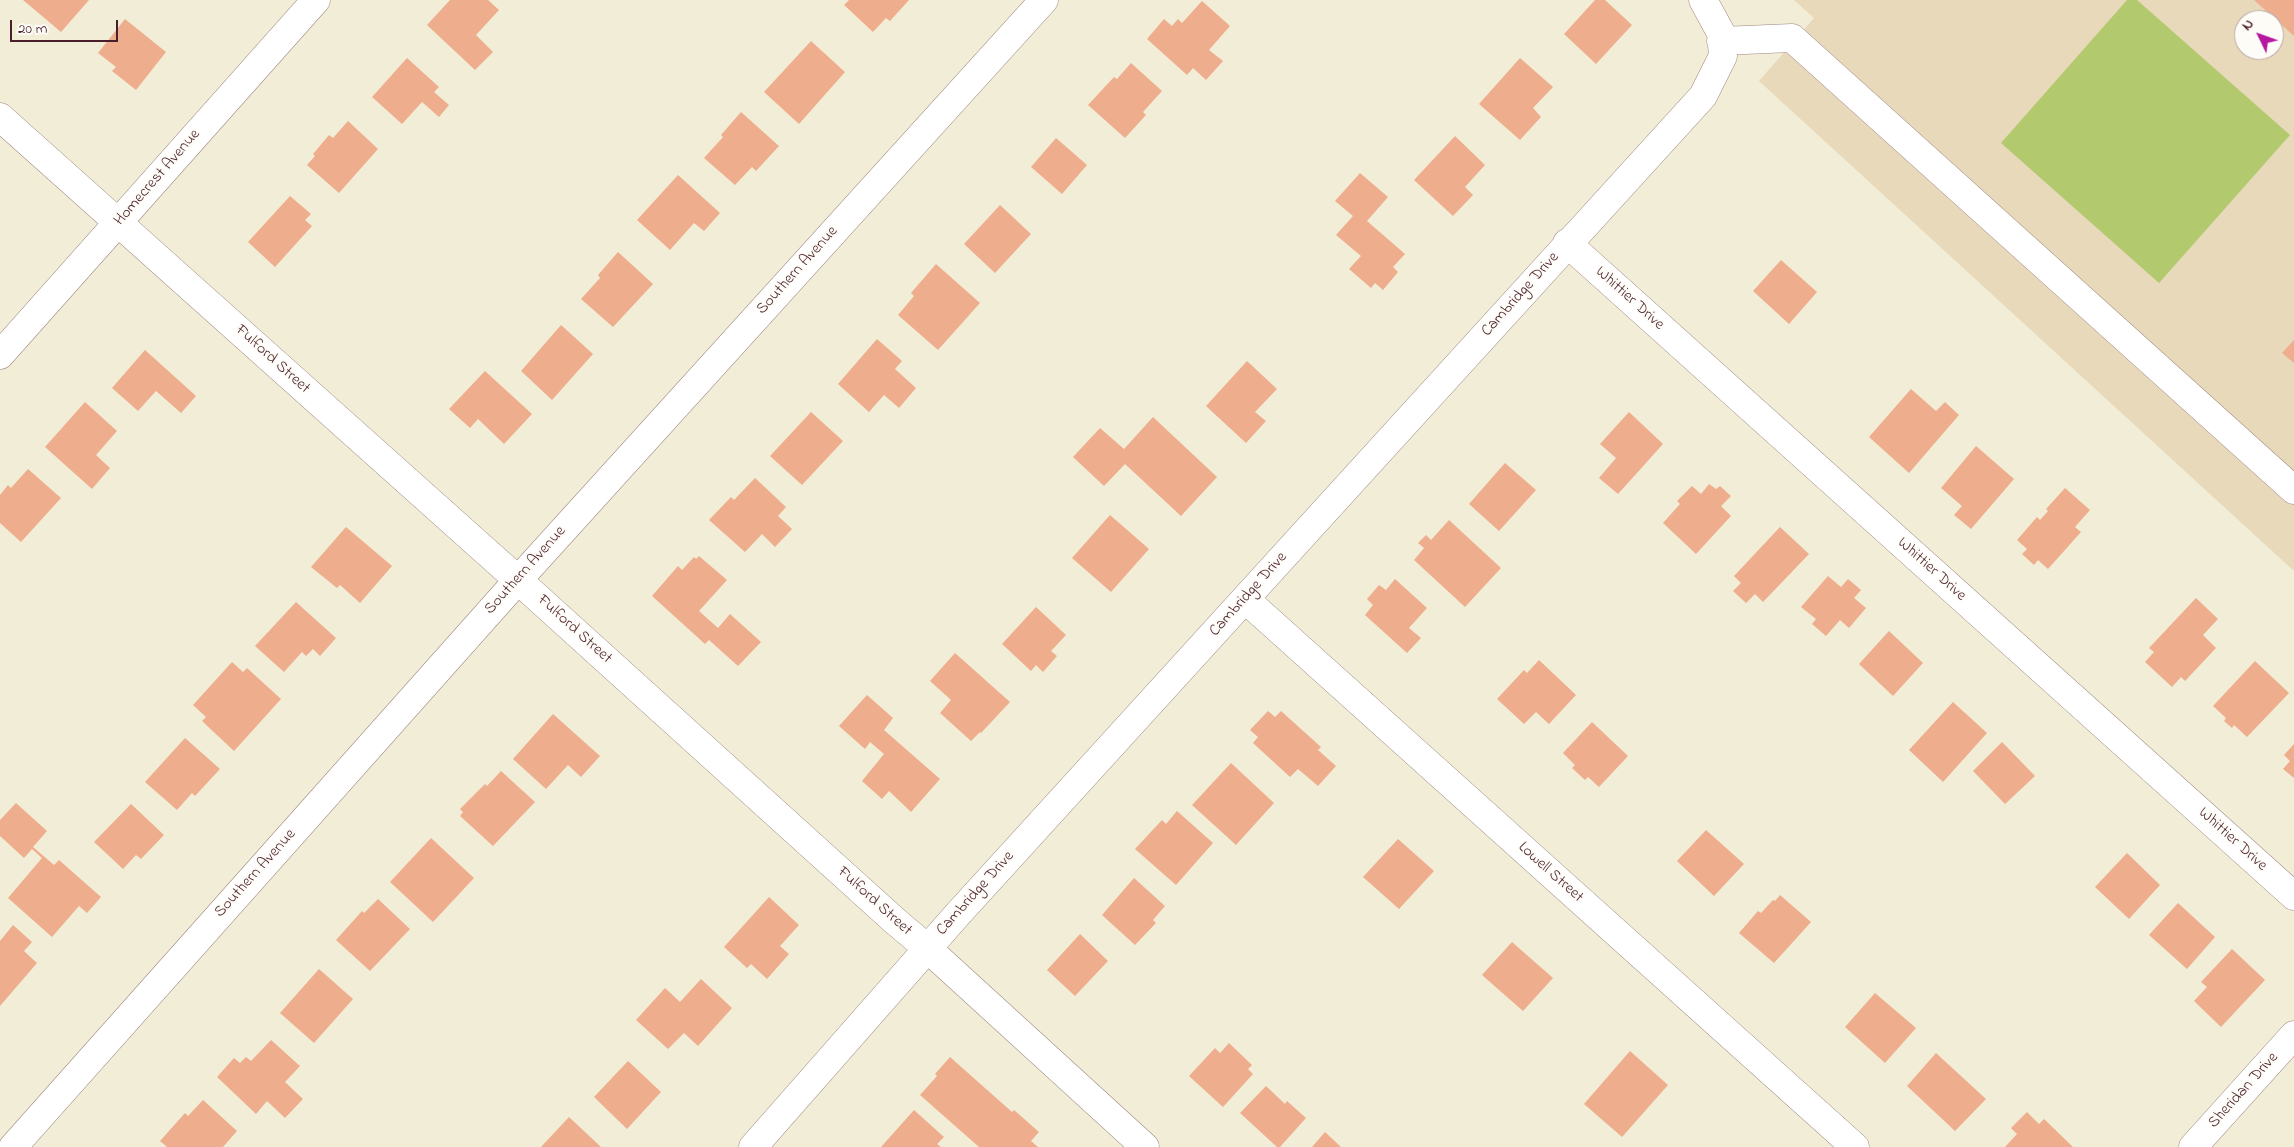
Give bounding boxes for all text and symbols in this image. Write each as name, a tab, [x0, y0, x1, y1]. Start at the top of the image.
scale bar	[12, 10, 120, 42]
north arrow	[2234, 10, 2284, 60]
text: N	[2237, 15, 2259, 36]
text: 20 m	[18, 18, 47, 40]
street label: Homecrest Avenue	[111, 126, 205, 230]
street label: Southern Avenue	[753, 223, 843, 319]
street label: Cambridge Drive	[1478, 249, 1564, 341]
street label: Whittier Drive	[1591, 263, 1667, 335]
street label: Fulford Street	[231, 321, 313, 399]
street label: Southern Avenue	[481, 523, 571, 619]
street label: Whittier Drive	[1893, 534, 1969, 606]
street label: Cambridge Drive	[1206, 549, 1292, 641]
street label: Fulford Street	[533, 591, 615, 669]
street label: Whittier Drive	[2194, 804, 2270, 876]
street label: Southern Avenue	[211, 826, 301, 922]
street label: Lowell Street	[1513, 839, 1587, 907]
street label: Cambridge Drive	[933, 848, 1019, 940]
street label: Fulford Street	[833, 863, 915, 941]
street label: Sheridan Drive	[2205, 1049, 2283, 1133]

